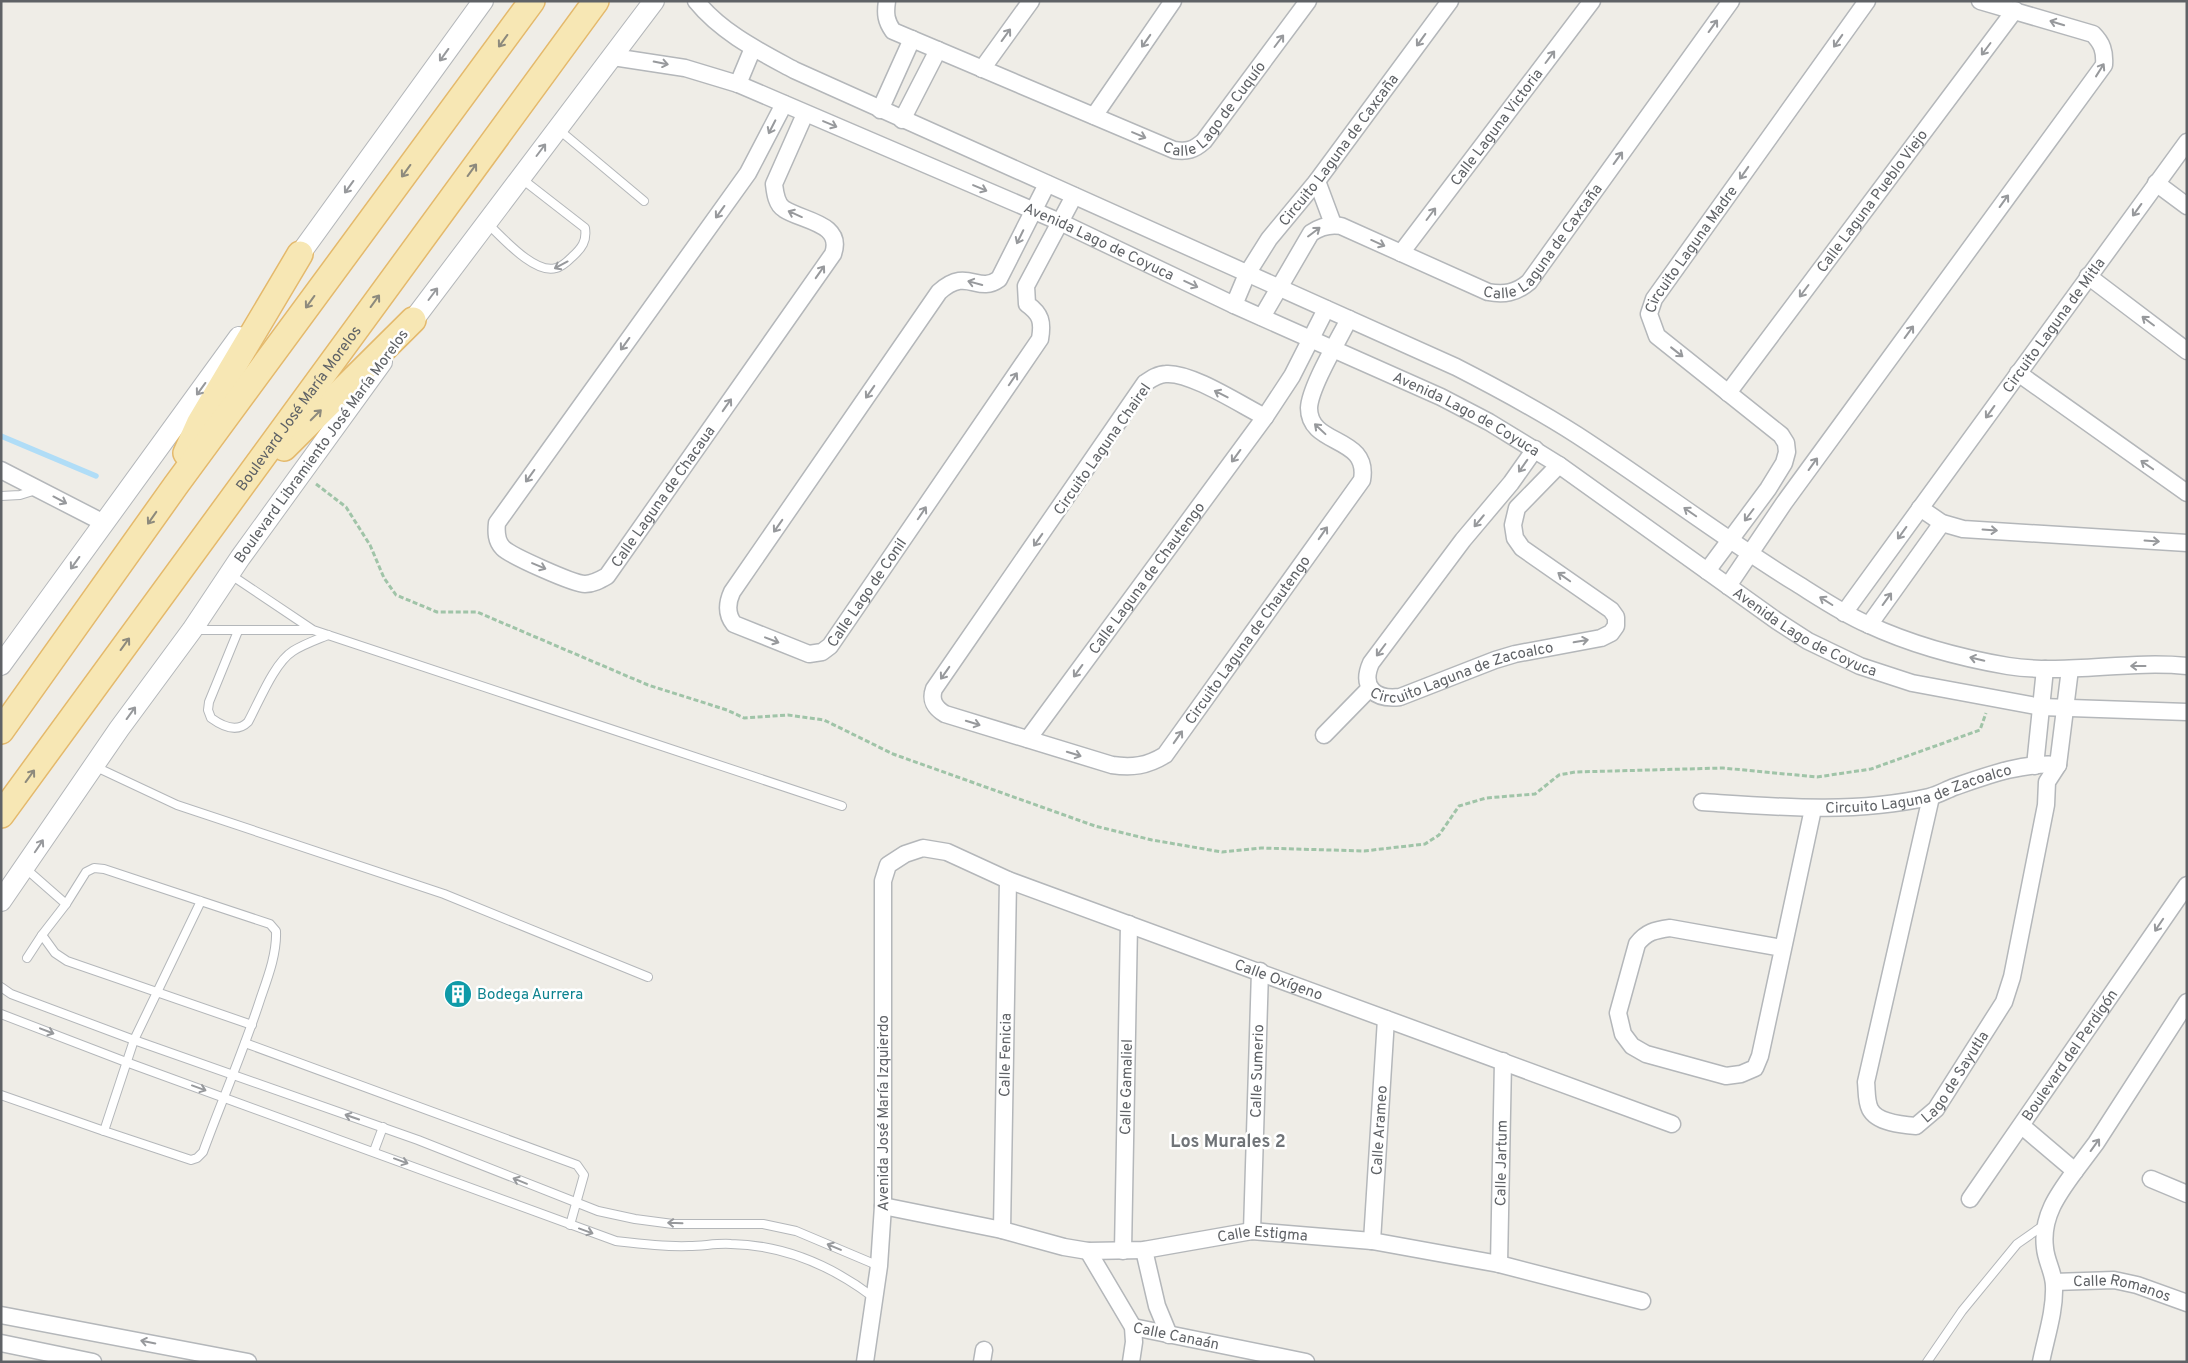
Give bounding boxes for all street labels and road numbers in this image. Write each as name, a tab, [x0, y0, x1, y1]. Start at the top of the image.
street label: Calle Lago de Cuquío	[1159, 58, 1271, 162]
street label: Calle Laguna Victoria	[1447, 66, 1548, 190]
street label: Circuito Laguna de Caxcaña	[1275, 71, 1404, 231]
street label: Calle Laguna Pueblo Viejo	[1813, 127, 1933, 277]
street label: Calle Laguna de Caxcaña	[1481, 181, 1607, 304]
street label: Circuito Laguna Madre	[1642, 183, 1743, 316]
street label: Avenida Lago de Coyuca	[1020, 199, 1177, 286]
street label: Circuito Laguna de Mitla	[1999, 255, 2110, 397]
street label: Boulevard José María Morelos	[233, 323, 366, 495]
street label: Boulevard Libramiento José María Morelos	[231, 326, 414, 568]
street label: Avenida Lago de Coyuca	[1389, 369, 1543, 462]
street label: Circuito Laguna Chairel	[1050, 380, 1156, 520]
street label: Calle Laguna de Chacaua	[608, 423, 720, 572]
street label: Calle Laguna de Chautengo	[1085, 499, 1210, 659]
street label: Calle Lago de Conil	[824, 535, 912, 652]
street label: Circuito Laguna de Chautengo	[1182, 553, 1316, 729]
street label: Avenida Lago de Coyuca	[1728, 584, 1879, 682]
street label: Circuito Laguna de Zacoalco	[1366, 639, 1555, 709]
street label: Circuito Laguna de Zacoalco	[1825, 761, 2014, 819]
street label: Calle Oxígeno	[1231, 956, 1325, 1006]
street label: Boulevard del Perdigón	[2019, 986, 2123, 1125]
street label: Calle Fenicia	[996, 1013, 1017, 1097]
street label: Avenida José María Izquierdo	[875, 1015, 894, 1212]
street label: Calle Sumerio	[1247, 1024, 1269, 1118]
street label: Lago de Sayutla	[1918, 1028, 1994, 1128]
street label: Calle Gamaliel	[1117, 1039, 1138, 1135]
street label: Calle Arameo	[1368, 1085, 1393, 1176]
street label: Calle Jartum	[1492, 1120, 1513, 1206]
street label: Calle Estigma	[1216, 1223, 1308, 1248]
street label: Calle Romanos	[2073, 1271, 2173, 1307]
street label: Calle Canaán	[1131, 1319, 1221, 1355]

